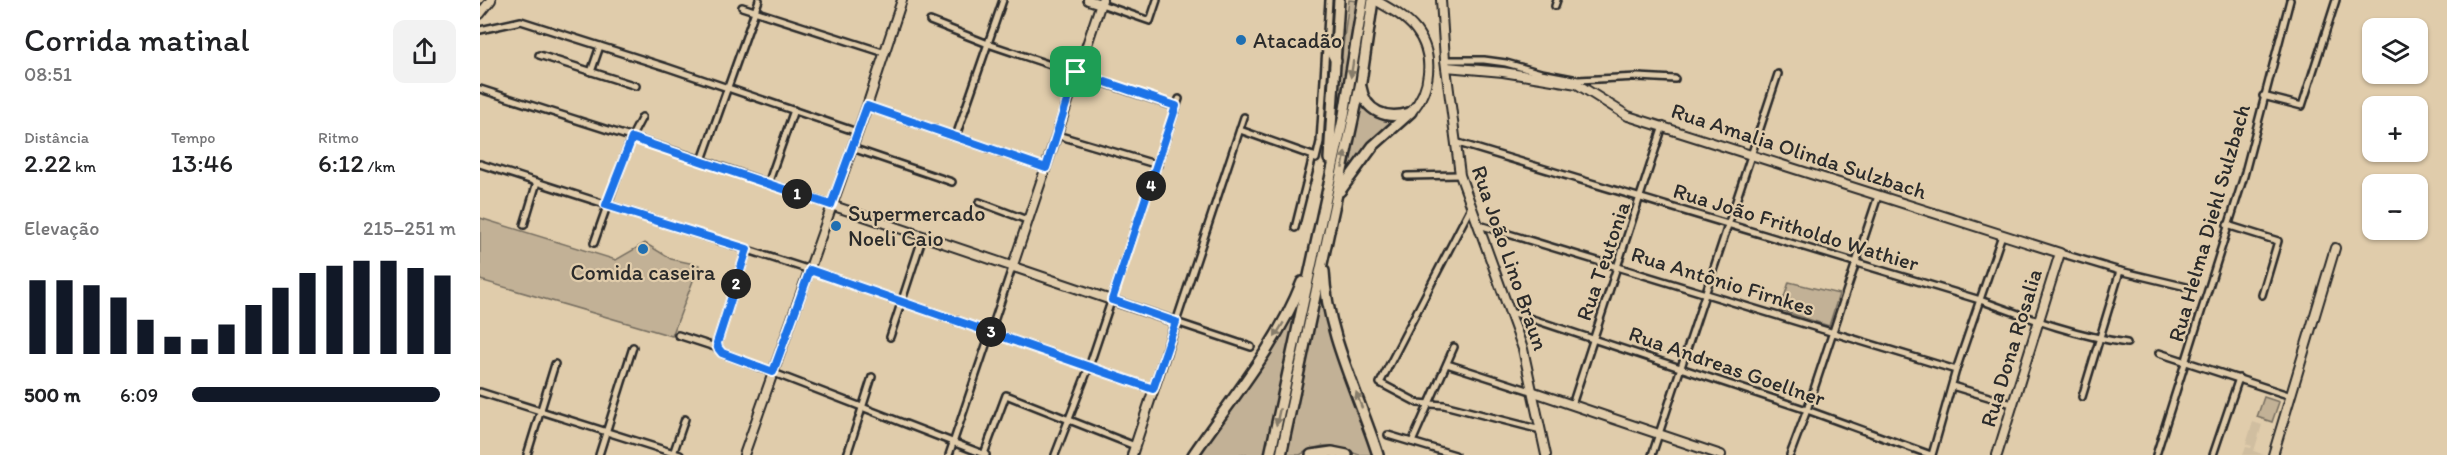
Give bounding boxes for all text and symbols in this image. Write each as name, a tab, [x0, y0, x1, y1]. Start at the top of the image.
map controls	[2362, 18, 2428, 240]
button: layers	[2362, 18, 2428, 84]
text: Corrida matinal	[24, 20, 250, 59]
button: share	[393, 20, 456, 83]
place label: Atacadão	[1253, 27, 1342, 54]
marker: Atacadão	[1234, 33, 1248, 47]
pin	[1050, 46, 1101, 97]
icon: arrive	[1059, 55, 1092, 88]
one-way arrow	[1347, 59, 1356, 78]
text: 08:51	[24, 62, 72, 86]
button: +	[2362, 96, 2428, 162]
street label: Rua Amalia Olinda Sulzbach	[1668, 97, 1930, 205]
street label: Rua Helma Diehl Sulzbach	[2162, 101, 2256, 345]
text: Distância	[24, 128, 89, 147]
text: Tempo	[171, 128, 216, 147]
text: Ritmo	[318, 128, 359, 147]
text: 2.22	[24, 147, 71, 179]
text: 13:46	[171, 147, 233, 179]
text: 6:12	[318, 147, 364, 179]
one-way arrow	[1340, 150, 1349, 169]
text: km	[71, 157, 96, 176]
text: /km	[364, 157, 395, 176]
street label: Rua João Lino Braun	[1466, 162, 1555, 355]
pin: 4	[1136, 171, 1166, 201]
button: −	[2362, 174, 2428, 240]
text: 4	[1146, 176, 1156, 195]
street label: Rua João Fritholdo Wathier	[1670, 177, 1923, 277]
pin: 1	[782, 179, 812, 209]
text: 1	[793, 184, 801, 203]
street label: Rua Teutonia	[1570, 197, 1636, 324]
place label: Supermercado Noeli Caio	[848, 200, 985, 252]
text: Elevação	[24, 216, 99, 240]
text: 215–251 m	[363, 216, 456, 240]
marker: Supermercado Noeli Caio	[829, 219, 843, 233]
street label: Rua Antônio Firnkes	[1628, 240, 1818, 322]
marker: Comida caseira	[636, 242, 650, 256]
place label: Comida caseira	[570, 259, 716, 286]
street label: Rua Dona Rosalia	[1974, 266, 2048, 430]
pin: 2	[721, 269, 751, 299]
text: 2	[732, 274, 740, 293]
pin: 3	[976, 317, 1006, 347]
street label: Rua Andreas Goellner	[1625, 320, 1829, 412]
text: 3	[987, 322, 995, 341]
one-way arrow	[1274, 322, 1284, 339]
text: 500 m	[24, 383, 80, 407]
text: 6:09	[120, 383, 158, 407]
one-way arrow	[1354, 391, 1364, 409]
one-way arrow	[1273, 408, 1282, 427]

